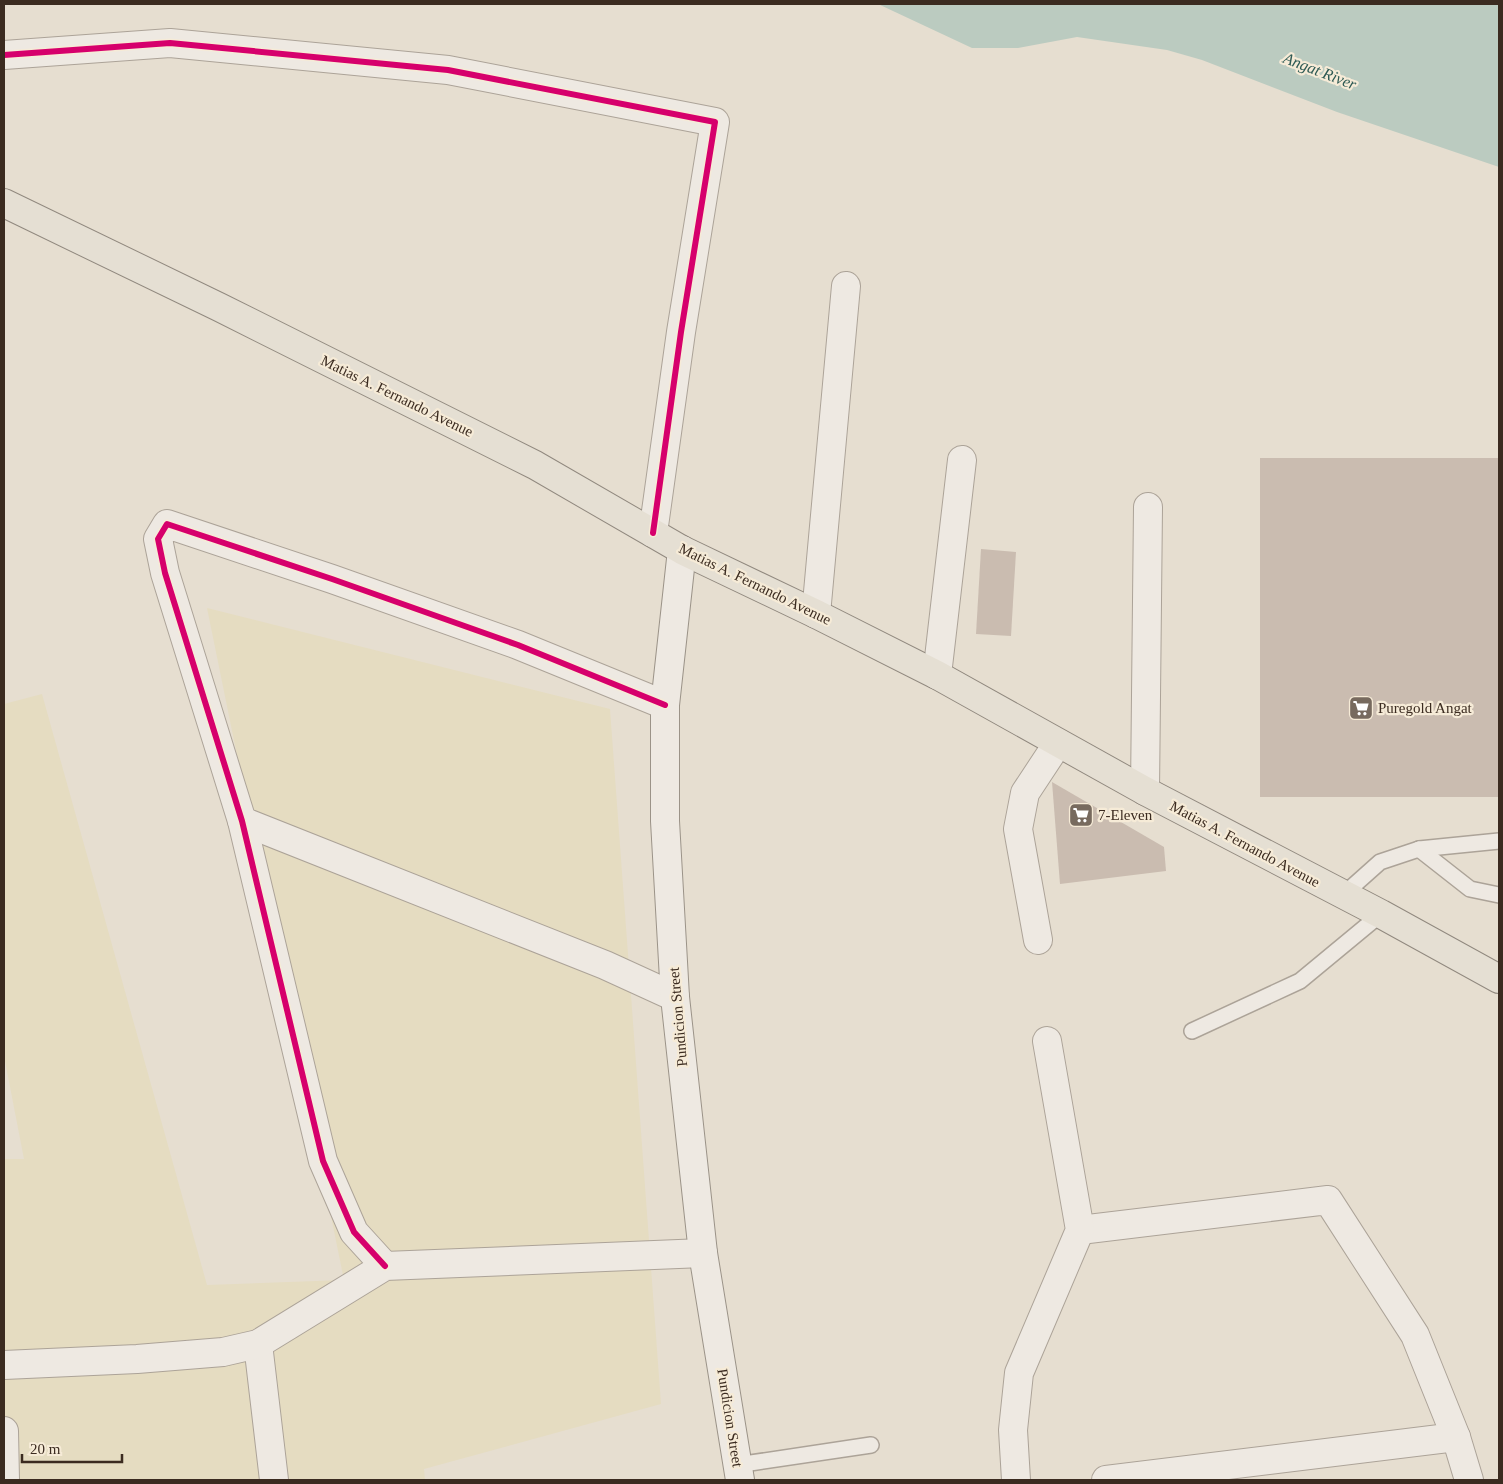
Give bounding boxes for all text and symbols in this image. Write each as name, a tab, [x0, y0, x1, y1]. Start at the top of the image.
water label: Angat River	[1280, 49, 1360, 94]
street label: Matias A. Fernando Avenue	[318, 352, 476, 440]
street label: Matias A. Fernando Avenue	[676, 540, 834, 628]
supermarket icon: Puregold Angat	[1348, 695, 1374, 721]
place label: Puregold Angat	[1378, 700, 1473, 716]
street label: Matias A. Fernando Avenue	[1167, 798, 1323, 890]
supermarket icon: 7-Eleven	[1068, 802, 1094, 828]
place label: 7-Eleven	[1098, 807, 1153, 823]
street label: Pundicion Street	[666, 966, 690, 1067]
street label: Pundicion Street	[714, 1368, 746, 1469]
scale bar	[22, 1432, 122, 1464]
text: 20 m	[30, 1441, 61, 1457]

